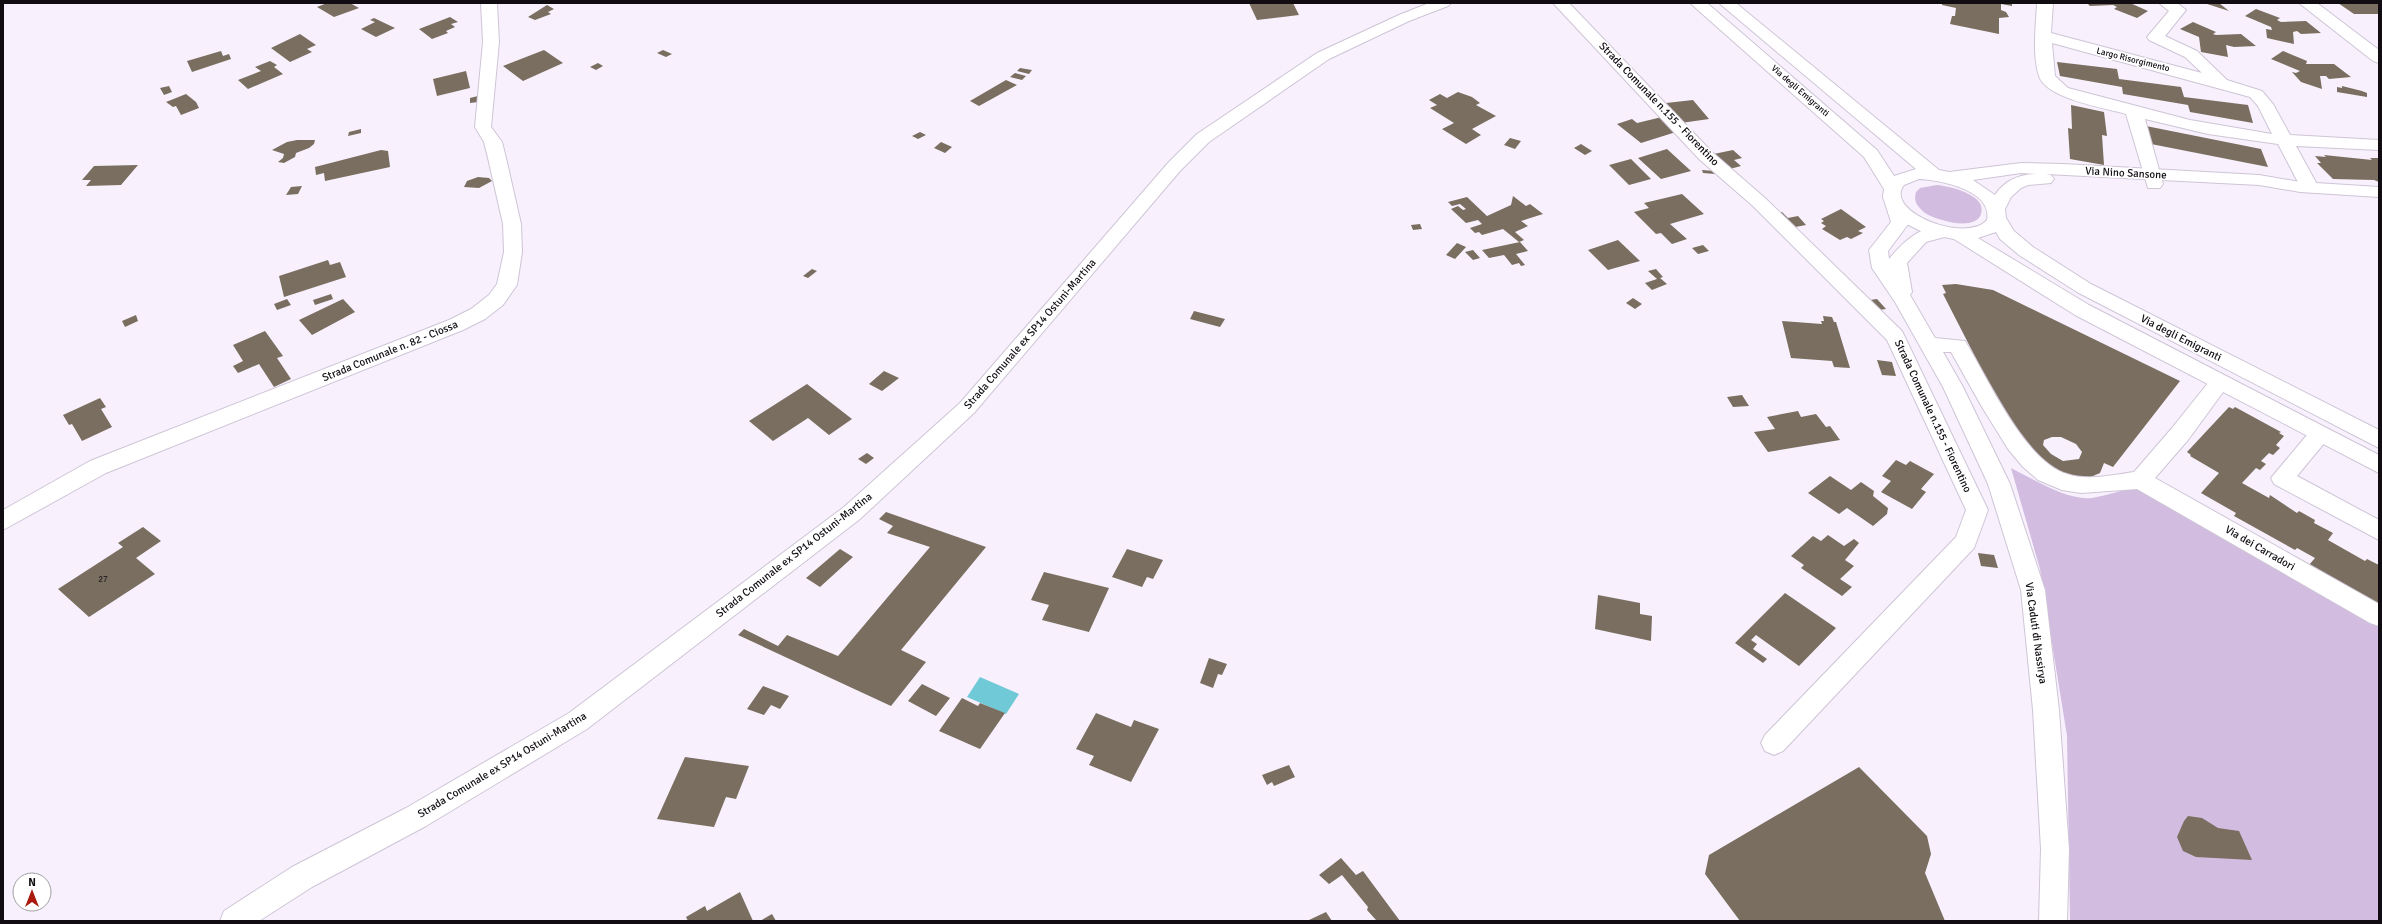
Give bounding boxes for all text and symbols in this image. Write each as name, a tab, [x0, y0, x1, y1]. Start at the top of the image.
street label: Strada Comunale n.155 - Fiorentino	[1596, 39, 1722, 169]
street label: Largo Risorgimento	[2095, 46, 2171, 74]
street label: Via degli Emigranti	[1769, 63, 1831, 119]
street label: Via Nino Sansone	[2085, 164, 2167, 182]
street label: Strada Comunale ex SP14 Ostuni-Martina	[961, 256, 1099, 412]
street label: Via degli Emigranti	[2138, 312, 2224, 364]
street label: Strada Comunale n. 82 - Ciossa	[320, 318, 460, 384]
street label: Strada Comunale n.155 - Fiorentino	[1892, 338, 1974, 495]
street label: Strada Comunale ex SP14 Ostuni-Martina	[713, 490, 875, 620]
street label: Via dei Carradori	[2223, 523, 2297, 573]
house number: 27	[98, 574, 108, 585]
street label: Via Caduti di Nassirya	[2022, 581, 2050, 685]
street label: Strada Comunale ex SP14 Ostuni-Martina	[415, 709, 589, 821]
north arrow	[12, 872, 52, 912]
text: N	[28, 876, 36, 889]

